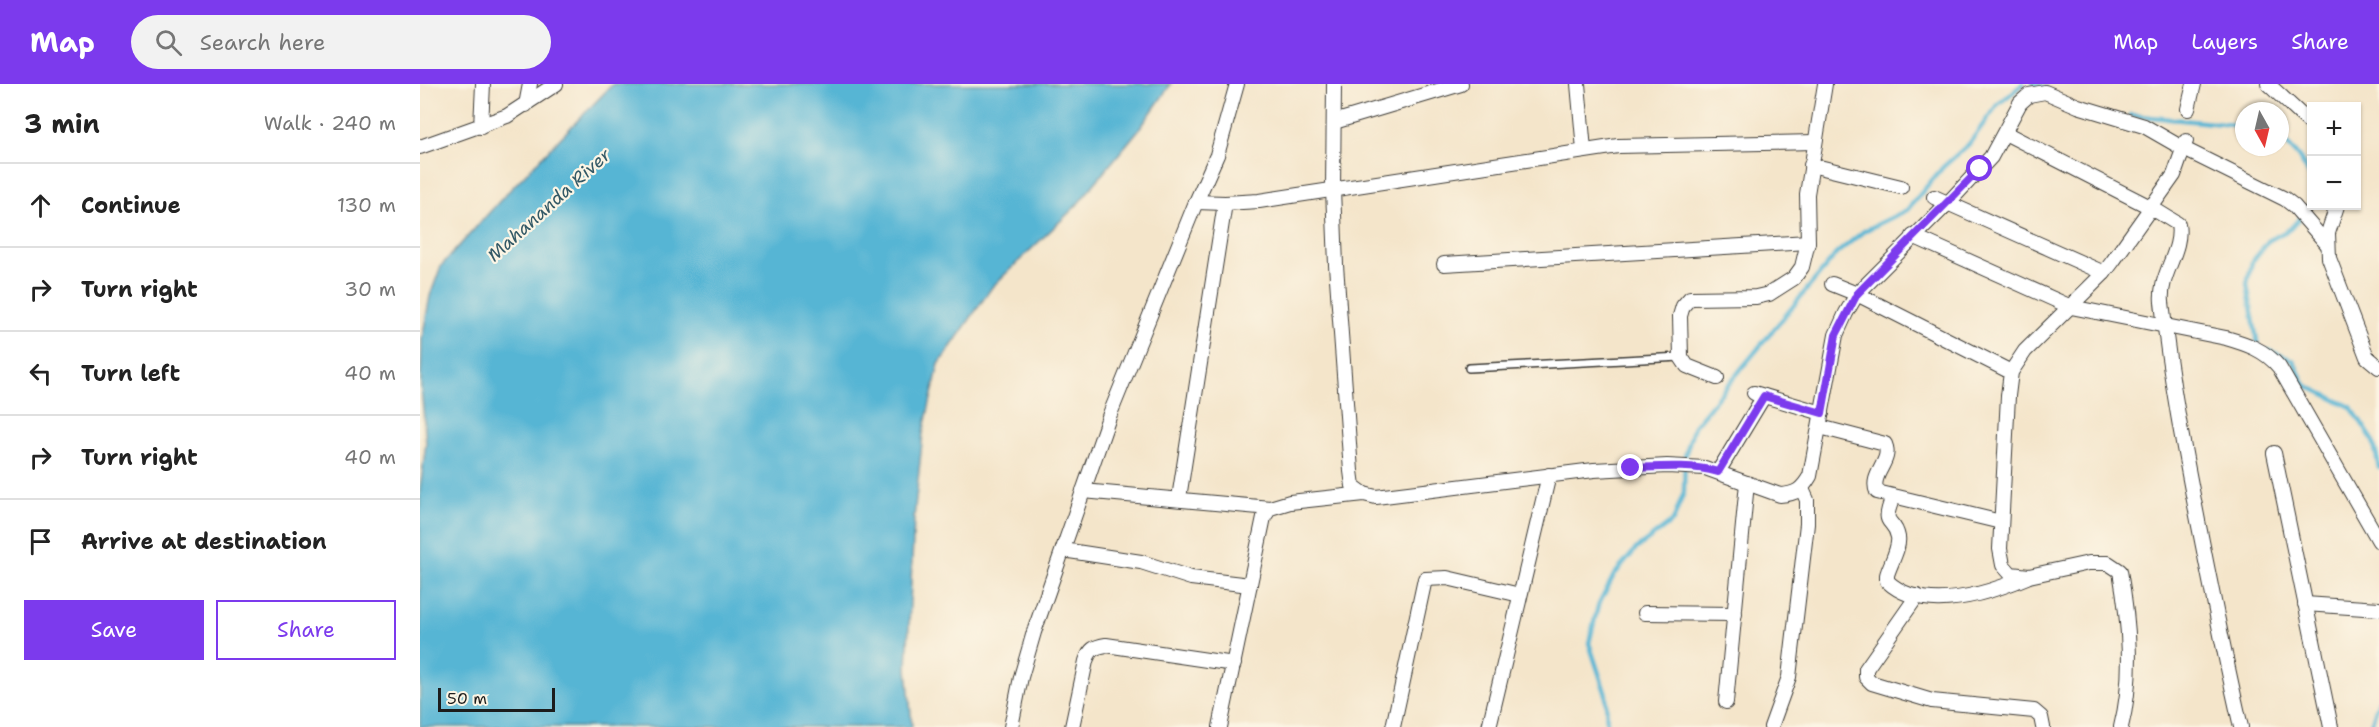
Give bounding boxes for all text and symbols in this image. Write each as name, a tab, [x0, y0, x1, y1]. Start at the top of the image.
search box	[131, 15, 551, 69]
text: Map	[30, 23, 95, 61]
icon: search	[152, 26, 185, 59]
text: Search here	[200, 28, 325, 57]
text: Map	[2113, 28, 2158, 56]
text: Layers	[2191, 28, 2258, 56]
text: Share	[2291, 28, 2349, 56]
north arrow	[2235, 102, 2289, 156]
map controls	[2307, 102, 2361, 210]
button: +	[2307, 102, 2361, 156]
text: 3 min	[24, 106, 100, 141]
text: Walk · 240 m	[264, 110, 396, 136]
water label: Mahananda River	[482, 143, 616, 267]
route start	[1966, 155, 1992, 181]
button: −	[2307, 156, 2361, 210]
icon: ahead	[24, 189, 57, 222]
text: Continue	[81, 191, 181, 220]
text: 130 m	[337, 192, 396, 218]
icon: right	[24, 273, 57, 306]
text: Turn right	[81, 275, 198, 304]
text: 30 m	[344, 276, 396, 302]
icon: left	[24, 357, 57, 390]
text: Turn left	[81, 359, 180, 388]
text: 40 m	[344, 360, 396, 386]
icon: right	[24, 441, 57, 474]
text: Turn right	[81, 443, 198, 472]
text: 40 m	[344, 444, 396, 470]
route end	[1617, 454, 1643, 480]
icon: arrive	[24, 525, 57, 558]
text: Arrive at destination	[81, 527, 327, 556]
button: Save	[24, 600, 204, 660]
button: Share	[216, 600, 396, 660]
scale bar	[438, 685, 555, 712]
text: 50 m	[447, 688, 487, 709]

